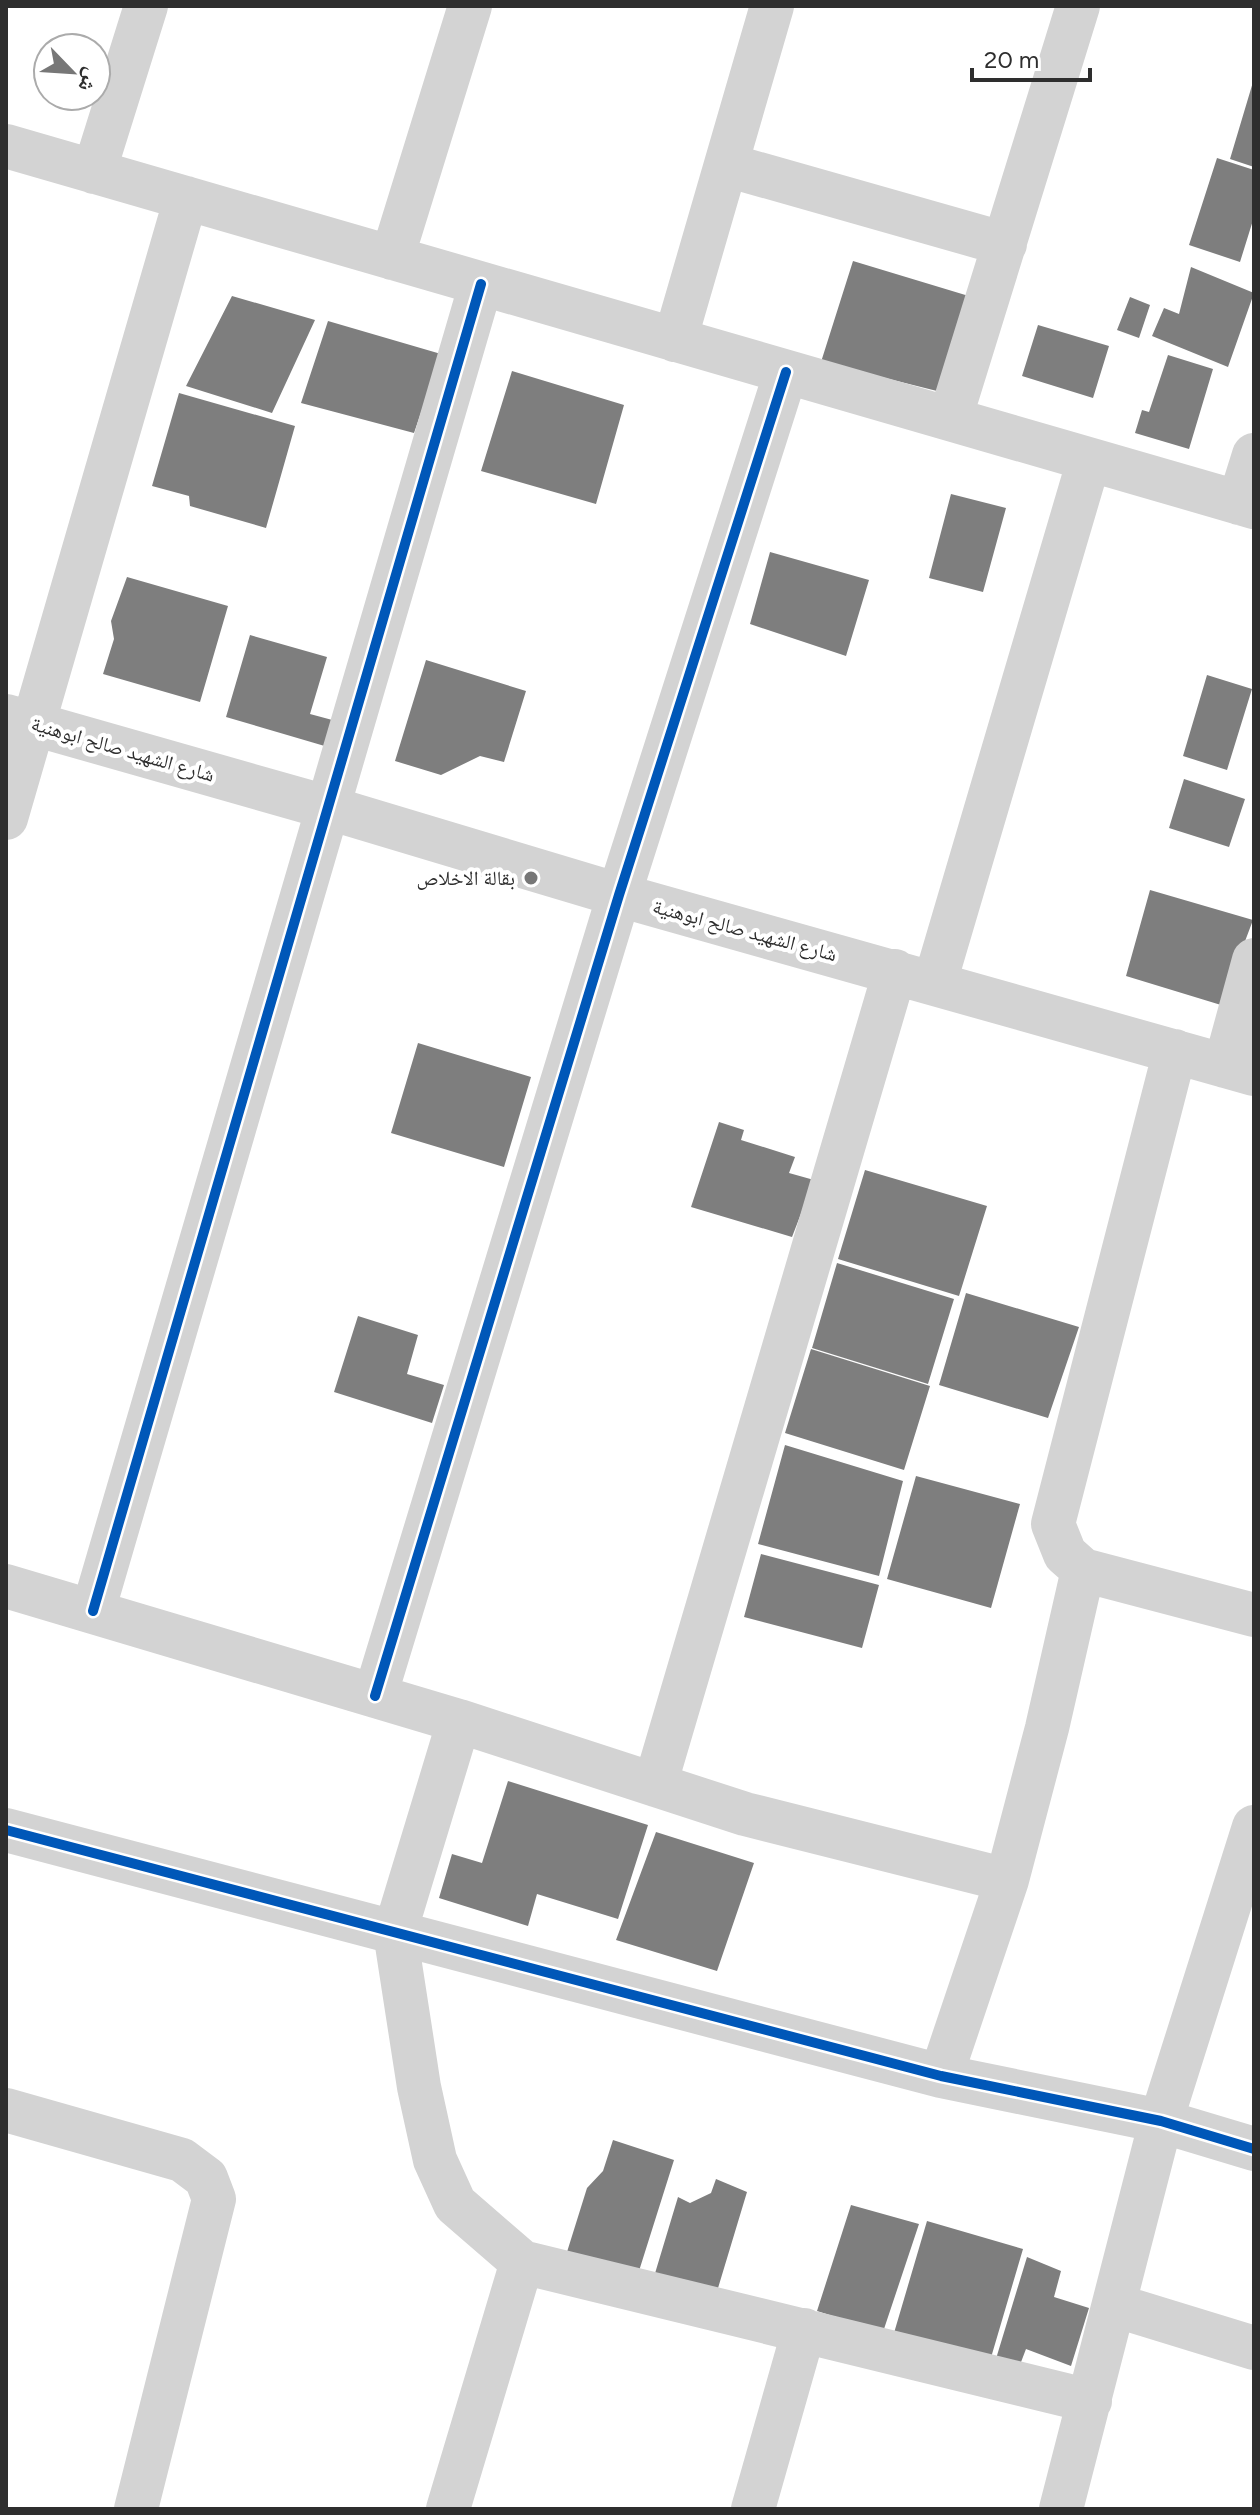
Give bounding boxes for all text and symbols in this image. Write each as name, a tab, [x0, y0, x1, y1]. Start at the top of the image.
north arrow	[32, 32, 112, 112]
scale bar	[972, 32, 1090, 82]
text: 20 m	[984, 45, 1039, 74]
text: ش	[73, 64, 107, 97]
street label: شارع الشهيد صالح ابوهنية	[28, 711, 217, 788]
place label: بقالة الاخلاص	[417, 866, 515, 890]
marker: بقالة الاخلاص	[522, 869, 540, 887]
street label: شارع الشهيد صالح ابوهنية	[650, 894, 840, 967]

